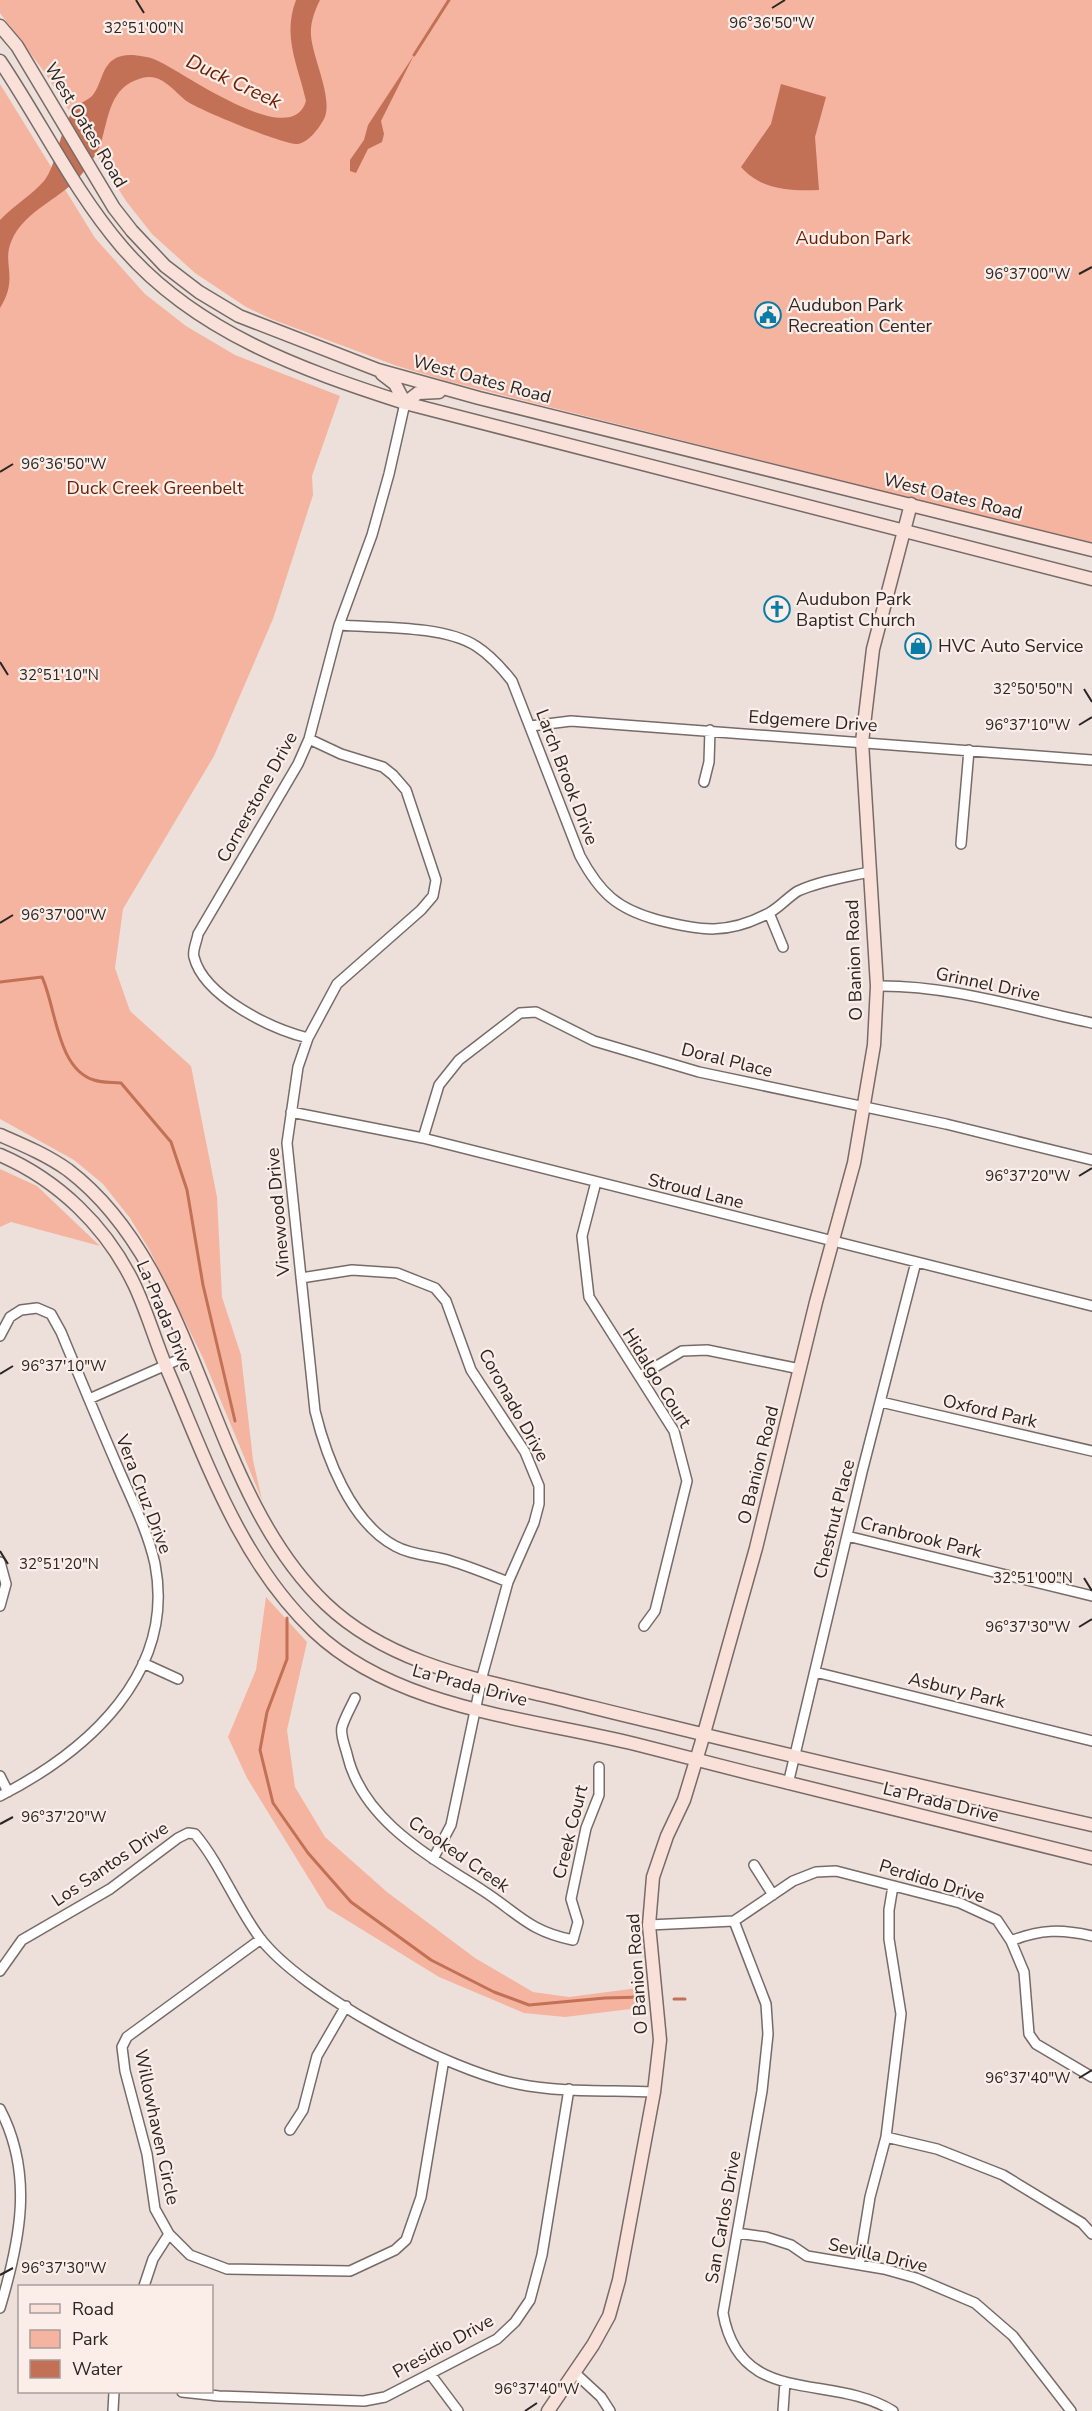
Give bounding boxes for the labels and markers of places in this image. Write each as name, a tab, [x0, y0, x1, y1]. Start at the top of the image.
place label: Audubon Park Recreation Center	[788, 293, 933, 338]
public building icon: Audubon Park Recreation Center	[753, 300, 783, 330]
place label: Audubon Park Baptist Church	[796, 587, 915, 632]
church icon: Audubon Park Baptist Church	[762, 594, 792, 624]
shop icon: HVC Auto Service	[903, 631, 933, 661]
place label: HVC Auto Service	[938, 634, 1083, 658]

